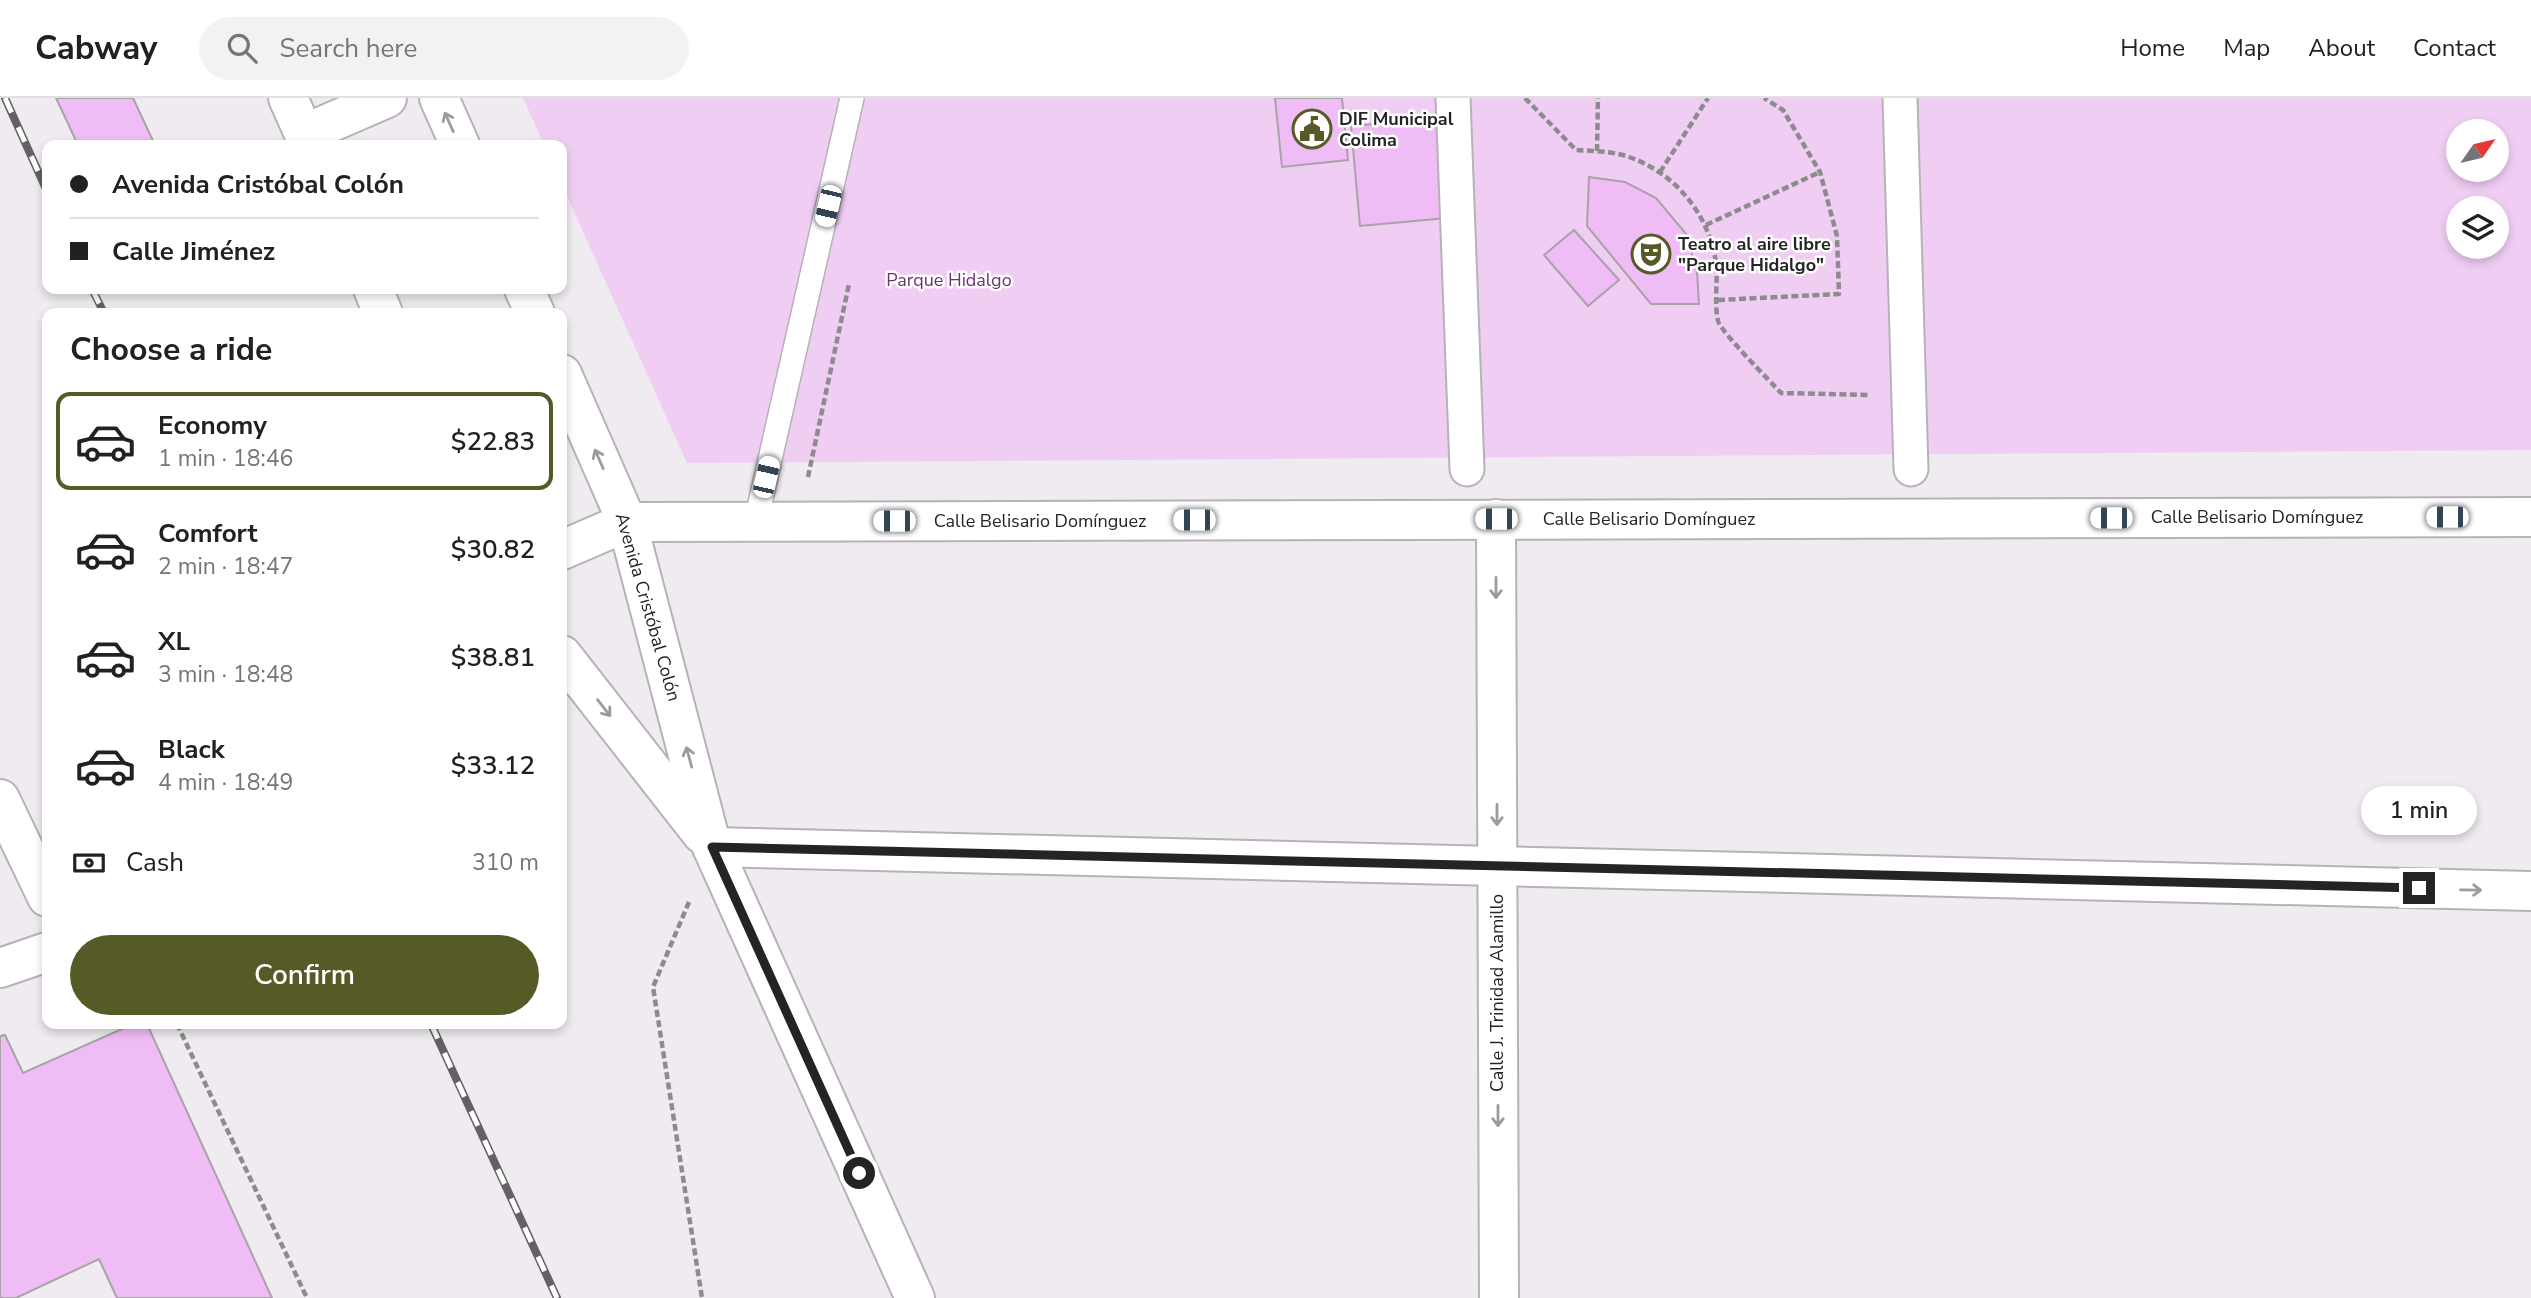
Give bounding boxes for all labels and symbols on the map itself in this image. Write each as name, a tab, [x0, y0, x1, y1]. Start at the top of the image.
place label: DIF Municipal Colima	[1339, 107, 1454, 152]
public building icon: DIF Municipal Colima	[1291, 108, 1333, 150]
one-way arrow	[442, 111, 455, 133]
north arrow	[2446, 119, 2510, 182]
car	[814, 183, 843, 229]
place label: Teatro al aire libre "Parque Hidalgo"	[1678, 232, 1831, 277]
theatre icon: Teatro al aire libre "Parque Hidalgo"	[1630, 233, 1672, 275]
park label: Parque Hidalgo	[886, 268, 1012, 292]
one-way arrow	[592, 449, 605, 470]
car	[752, 454, 781, 500]
street label: Calle Belisario Domínguez	[2151, 505, 2363, 529]
street label: Calle Belisario Domínguez	[1543, 507, 1755, 531]
car	[2427, 507, 2469, 528]
car	[2091, 508, 2133, 529]
street label: Calle Belisario Domínguez	[934, 509, 1146, 533]
car	[1476, 509, 1518, 530]
street label: Avenida Cristóbal Colón	[610, 510, 686, 704]
car	[1174, 510, 1216, 531]
car	[874, 511, 916, 532]
one-way arrow	[1489, 576, 1503, 599]
one-way arrow	[596, 699, 612, 717]
one-way arrow	[682, 746, 695, 769]
callout: 1 min	[2361, 786, 2477, 836]
one-way arrow	[1490, 803, 1504, 826]
route end	[2403, 872, 2435, 904]
one-way arrow	[2459, 883, 2482, 896]
street label: Calle J. Trinidad Alamillo	[1485, 894, 1509, 1092]
one-way arrow	[1491, 1104, 1505, 1127]
route start	[843, 1157, 875, 1189]

